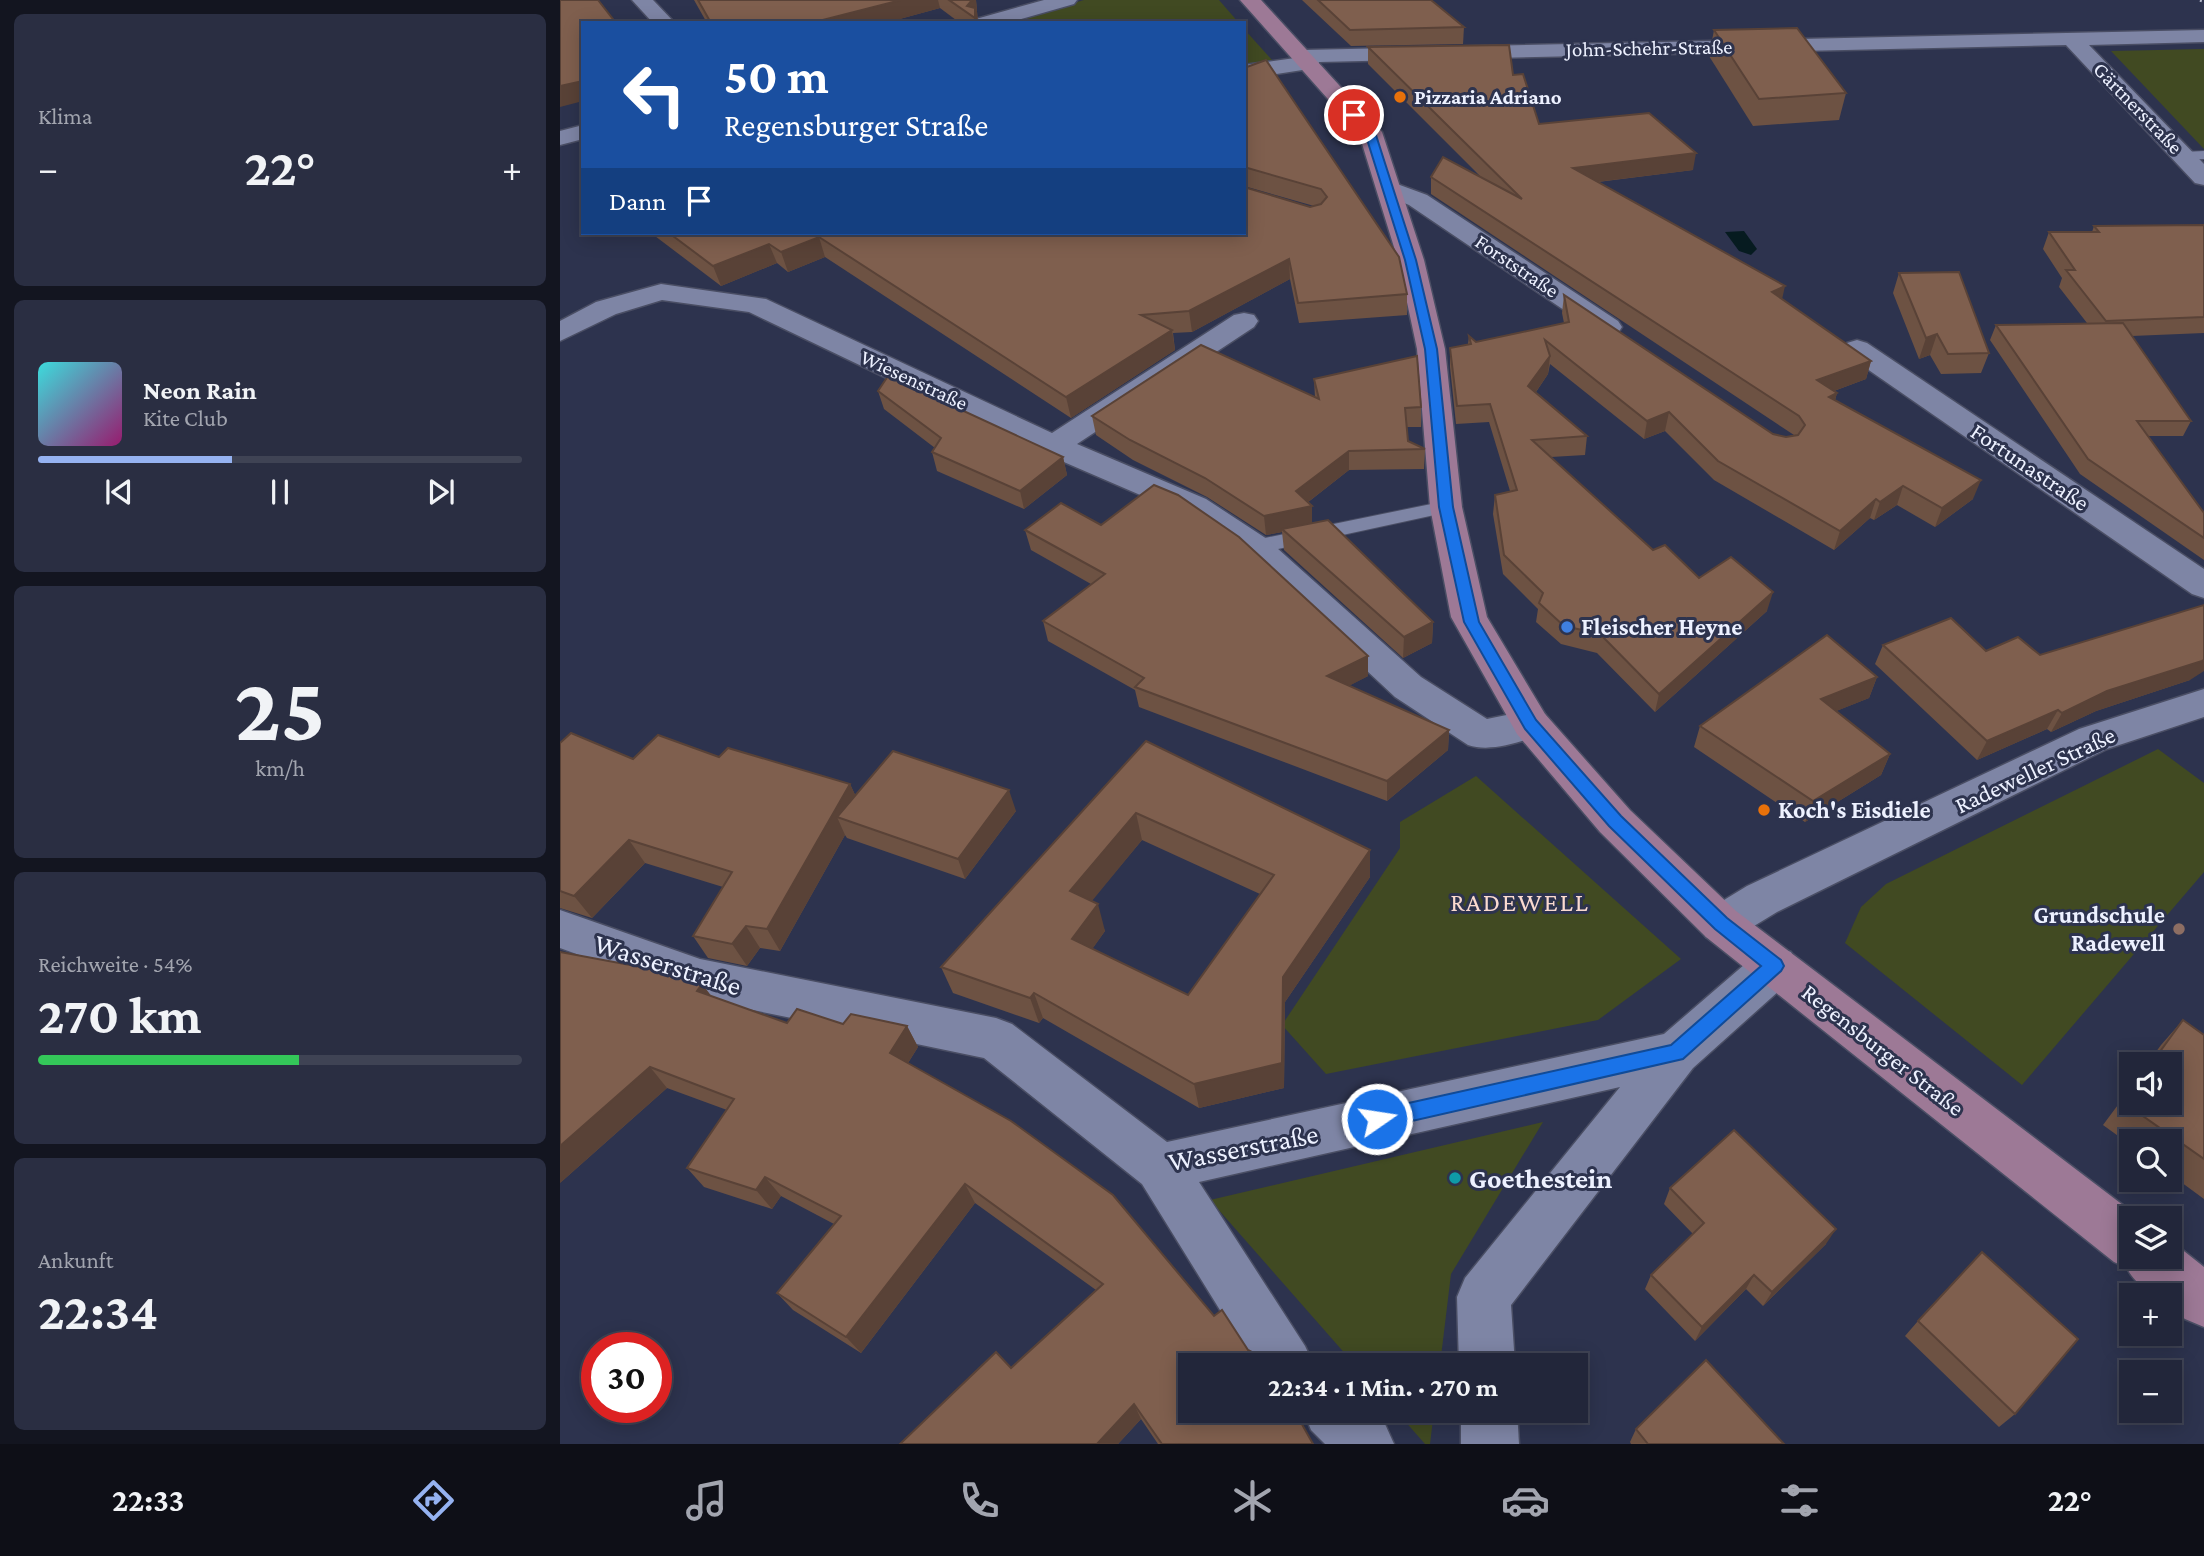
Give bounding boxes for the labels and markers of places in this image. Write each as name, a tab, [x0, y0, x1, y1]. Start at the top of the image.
pin	[1324, 85, 1384, 145]
place label: Pizzaria Adriano	[1414, 85, 1562, 109]
marker: Pizzaria Adriano	[1392, 89, 1408, 105]
place label: Fleischer Heyne	[1581, 613, 1743, 640]
marker: Fleischer Heyne	[1559, 619, 1575, 635]
place label: Koch's Eisdiele	[1778, 796, 1931, 823]
marker: Koch's Eisdiele	[1756, 802, 1772, 818]
place label: Grundschule Radewell	[2033, 901, 2165, 956]
marker: Grundschule Radewell	[2171, 921, 2187, 937]
place label: Goethestein	[1469, 1163, 1612, 1194]
marker: Goethestein	[1447, 1170, 1463, 1186]

